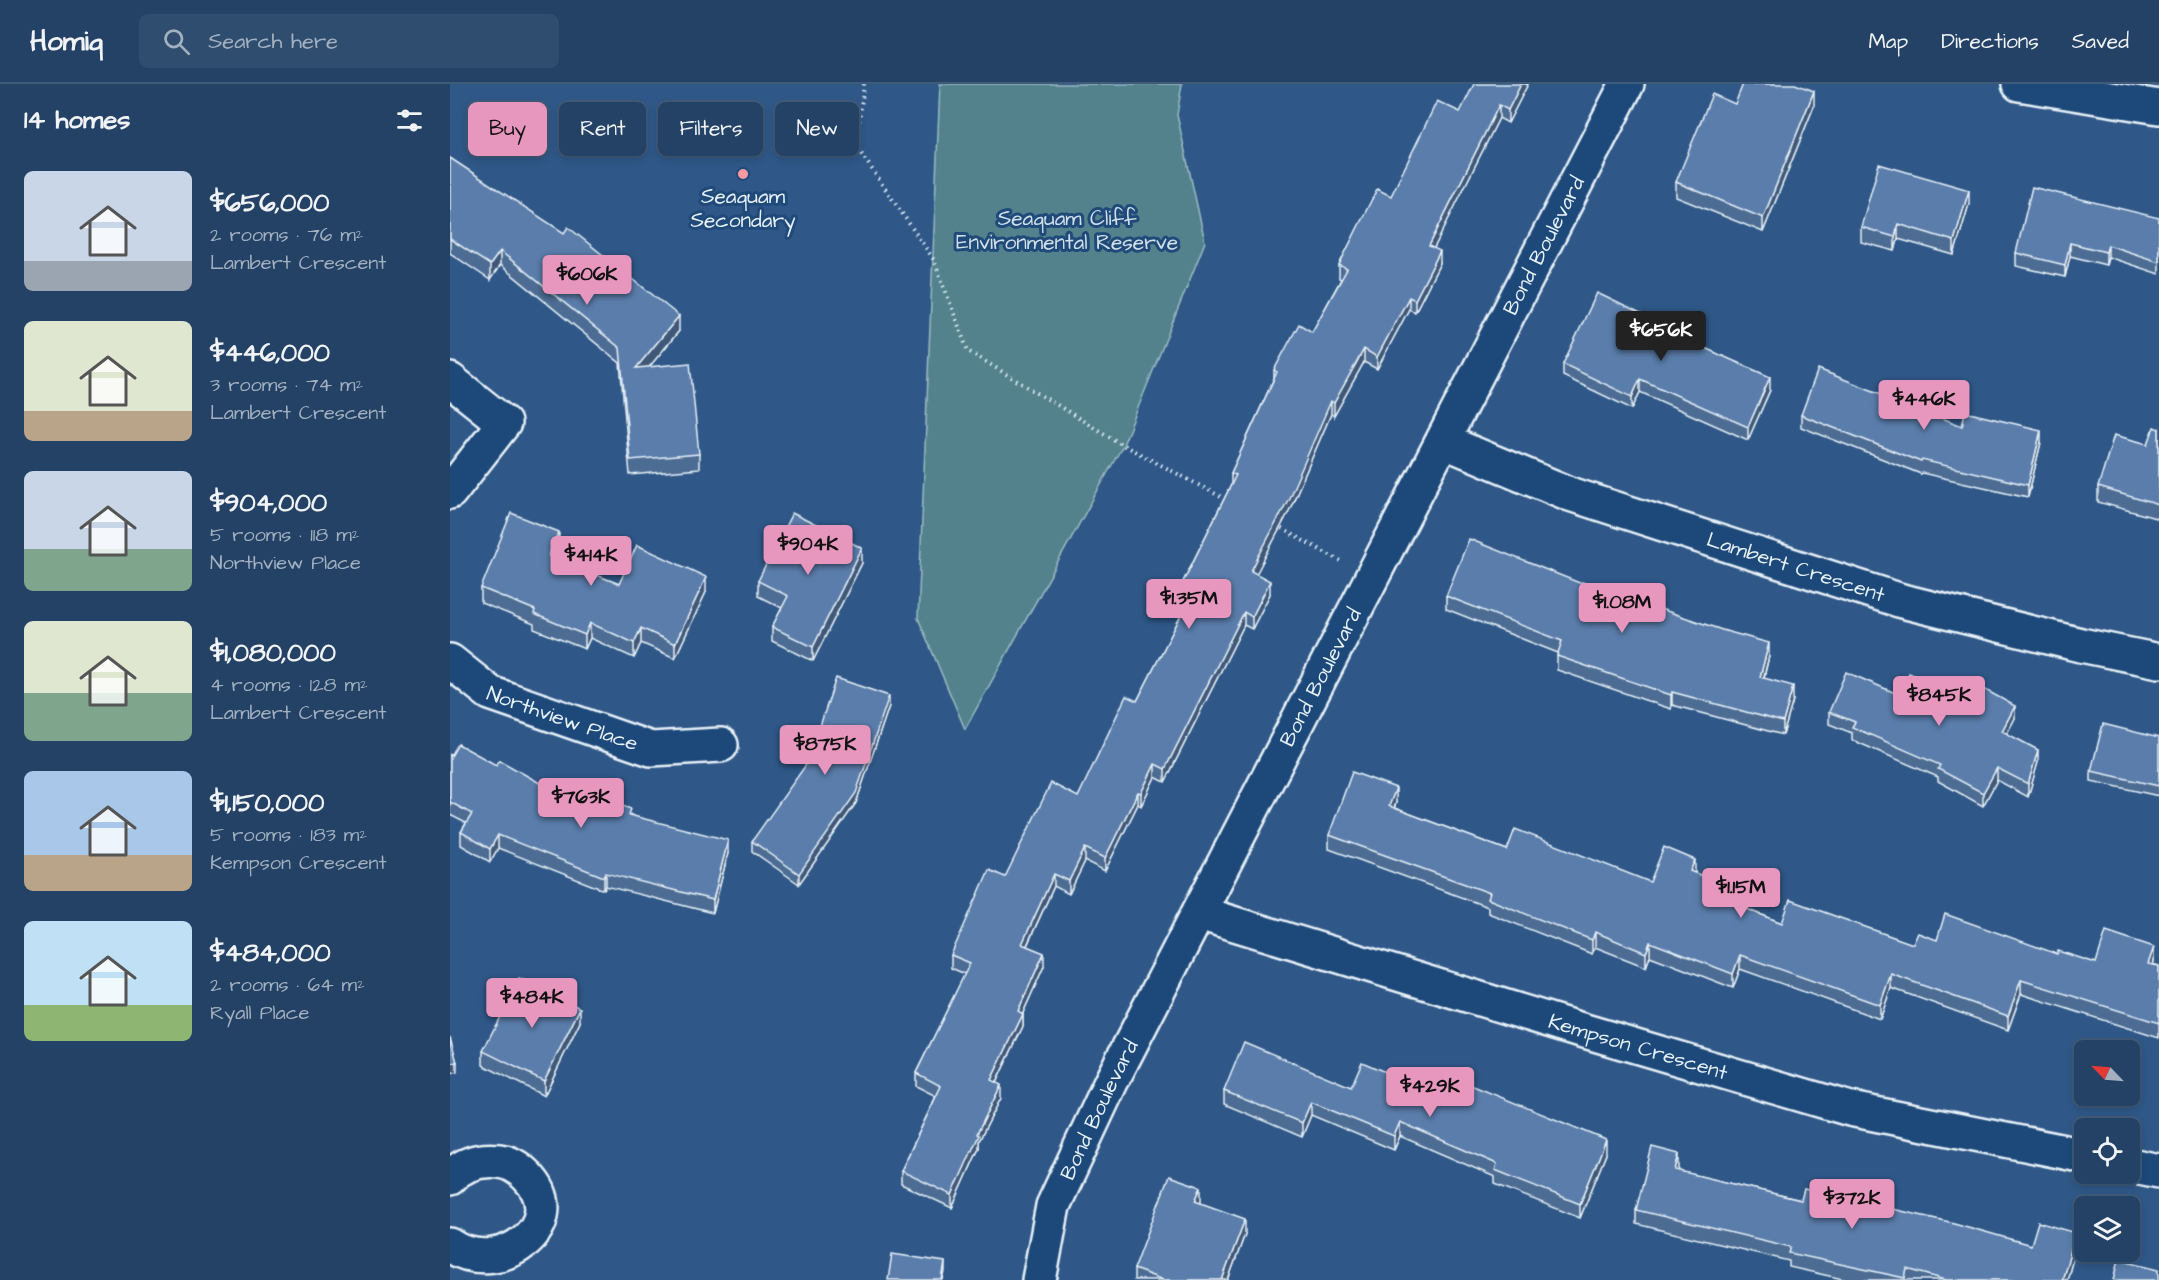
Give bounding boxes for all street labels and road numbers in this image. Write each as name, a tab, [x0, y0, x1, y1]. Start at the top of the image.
street label: Bond Boulevard	[1496, 171, 1592, 320]
street label: Lambert Crescent	[1703, 525, 1889, 609]
street label: Bond Boulevard	[1272, 603, 1368, 752]
street label: Northview Place	[483, 679, 642, 758]
street label: Kempson Crescent	[1545, 1006, 1732, 1087]
street label: Bond Boulevard	[1053, 1034, 1145, 1185]

